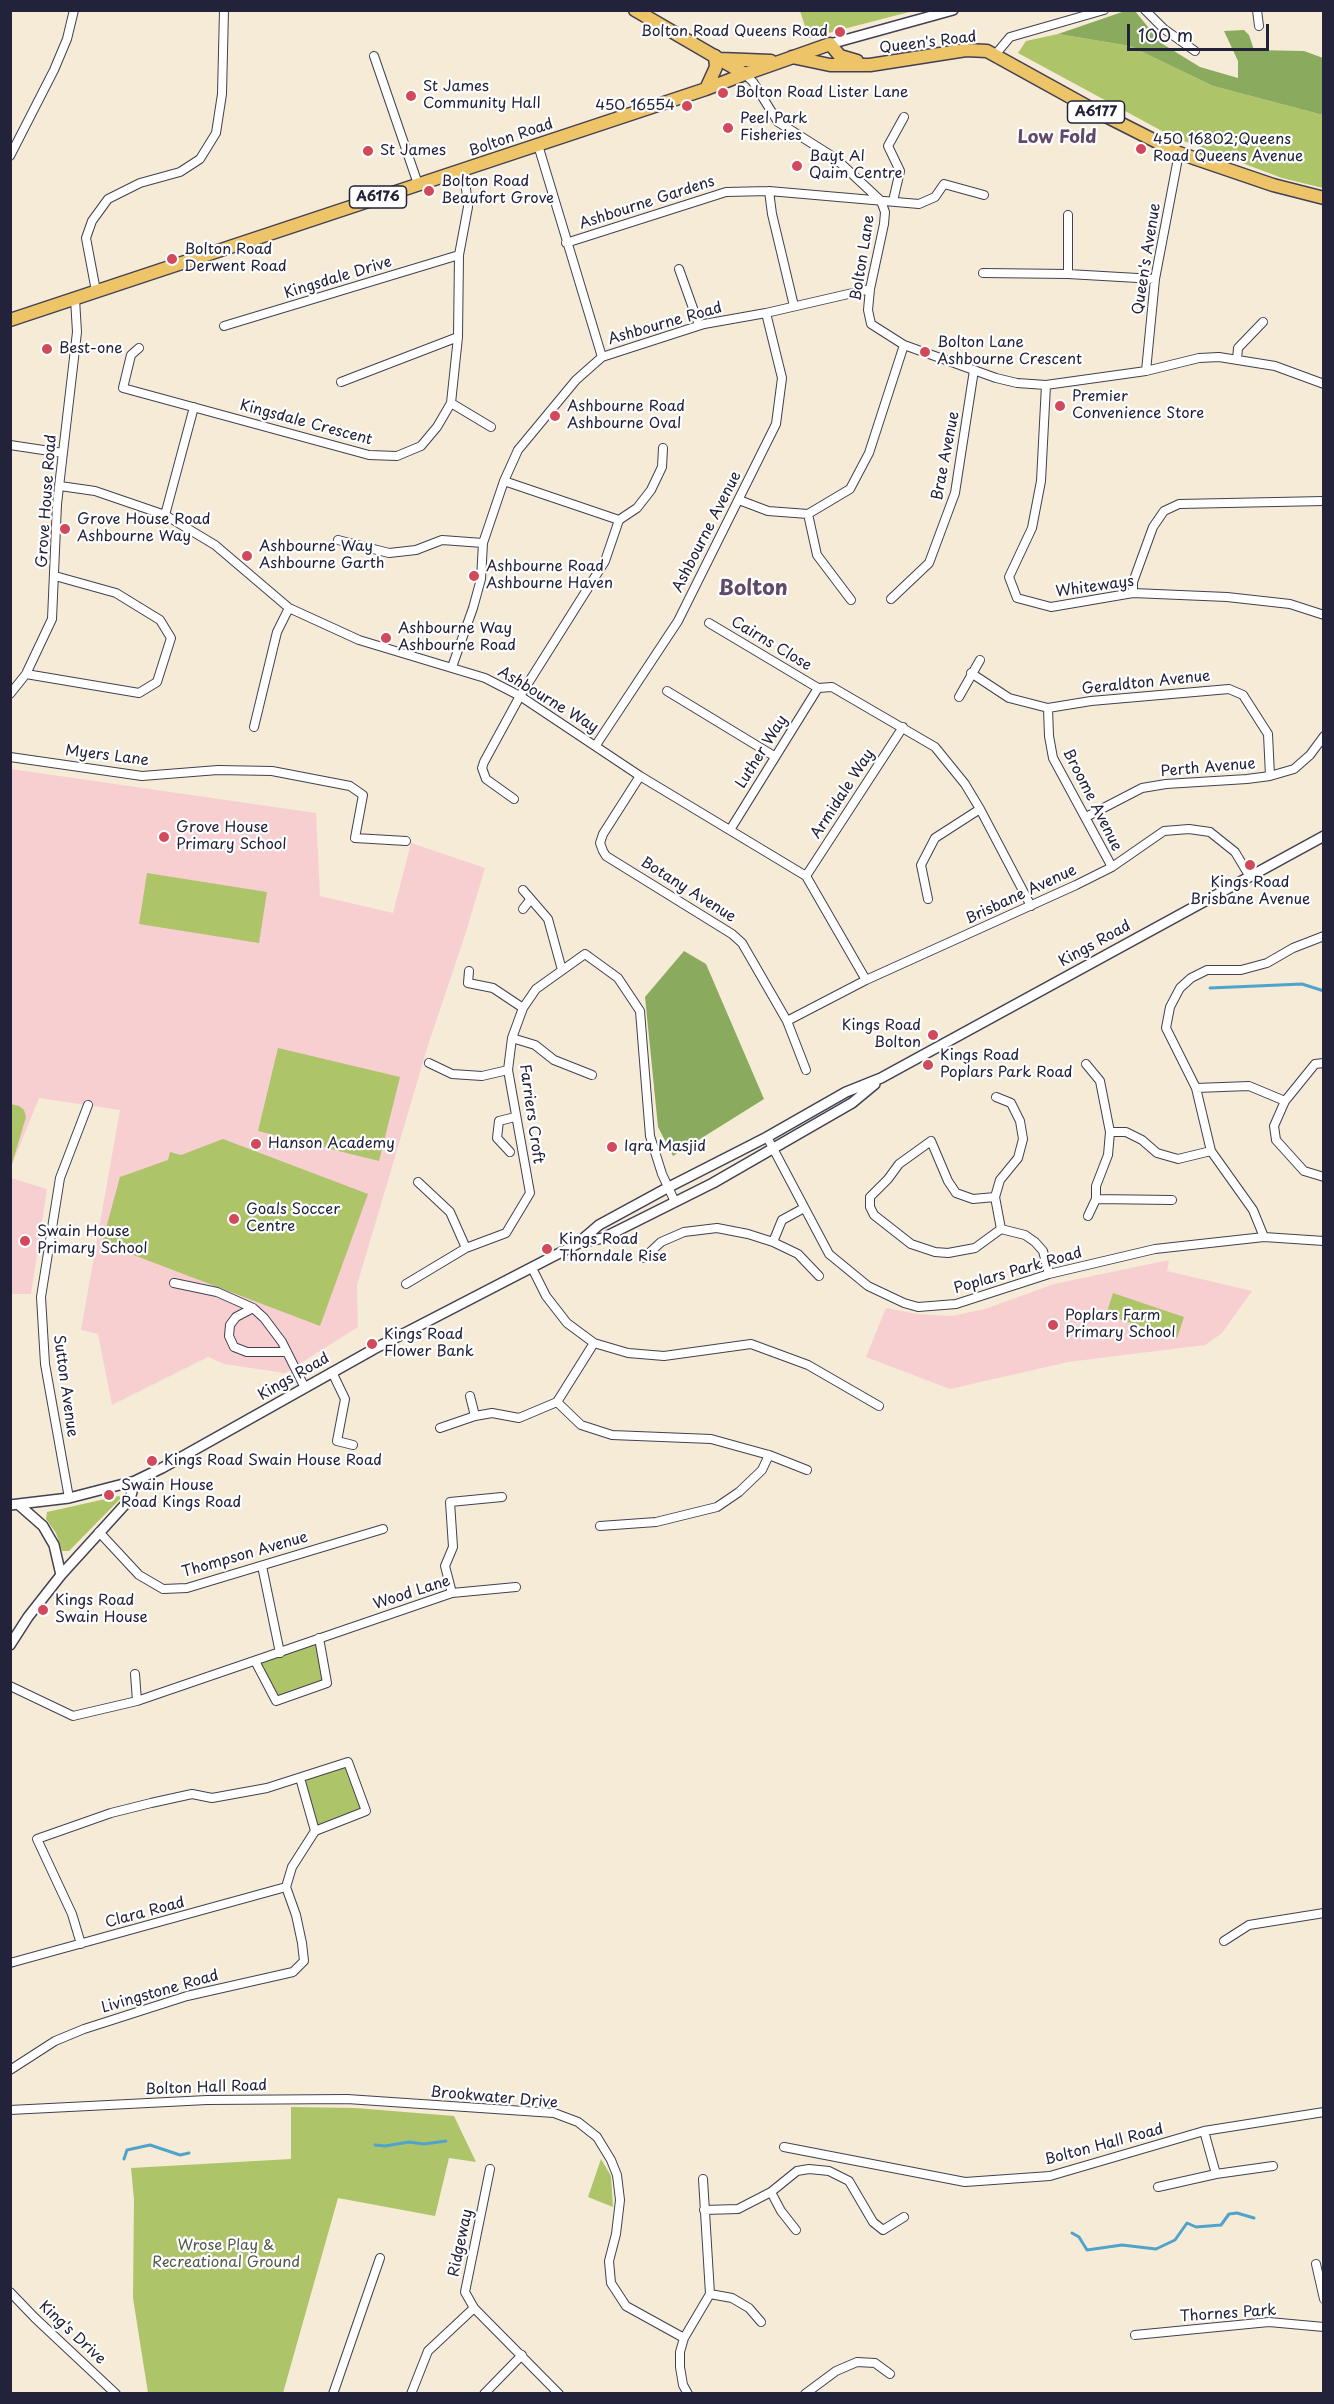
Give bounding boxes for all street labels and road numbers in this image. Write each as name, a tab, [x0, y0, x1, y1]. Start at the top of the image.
street label: Queen's Road	[878, 28, 978, 58]
road number: A6177	[1068, 101, 1124, 123]
street label: Bolton Road	[466, 115, 556, 161]
street label: Ashbourne Gardens	[577, 173, 717, 233]
road number: A6176	[350, 186, 406, 208]
street label: Queen's Avenue	[1129, 202, 1165, 316]
street label: Bolton Lane	[847, 214, 879, 302]
street label: Kingsdale Drive	[282, 253, 394, 303]
street label: Ashbourne Road	[606, 299, 724, 349]
street label: Kingsdale Crescent	[238, 397, 374, 449]
street label: Brae Avenue	[929, 410, 963, 502]
street label: Grove House Road	[33, 434, 61, 568]
street label: Ashbourne Avenue	[669, 469, 745, 595]
street label: Whiteways	[1055, 573, 1135, 601]
street label: Cairns Close	[728, 613, 814, 675]
street label: Ashbourne Way	[494, 663, 602, 737]
street label: Geraldton Avenue	[1081, 667, 1211, 699]
street label: Luther Way	[732, 712, 792, 792]
street label: Myers Lane	[64, 742, 150, 770]
street label: Armidale Way	[807, 746, 879, 842]
street label: Broome Avenue	[1058, 746, 1126, 854]
street label: Perth Avenue	[1160, 755, 1256, 781]
street label: Botany Avenue	[637, 854, 739, 926]
street label: Brisbane Avenue	[963, 861, 1079, 929]
street label: Kings Road	[1056, 917, 1134, 971]
street label: Farriers Croft	[515, 1063, 547, 1165]
street label: Poplars Park Road	[952, 1244, 1084, 1298]
street label: Sutton Avenue	[49, 1334, 81, 1438]
street label: Kings Road	[255, 1349, 333, 1405]
street label: Thompson Avenue	[180, 1528, 310, 1582]
street label: Wood Lane	[371, 1572, 453, 1614]
street label: Clara Road	[103, 1894, 187, 1932]
street label: Livingstone Road	[99, 1967, 221, 2017]
street label: Bolton Hall Road	[144, 2077, 268, 2099]
street label: Brookwater Drive	[429, 2083, 559, 2113]
street label: Bolton Hall Road	[1042, 2120, 1166, 2170]
street label: Ridgeway	[445, 2207, 477, 2279]
street label: King's Drive	[35, 2298, 109, 2368]
street label: Thornes Park	[1179, 2302, 1277, 2326]

